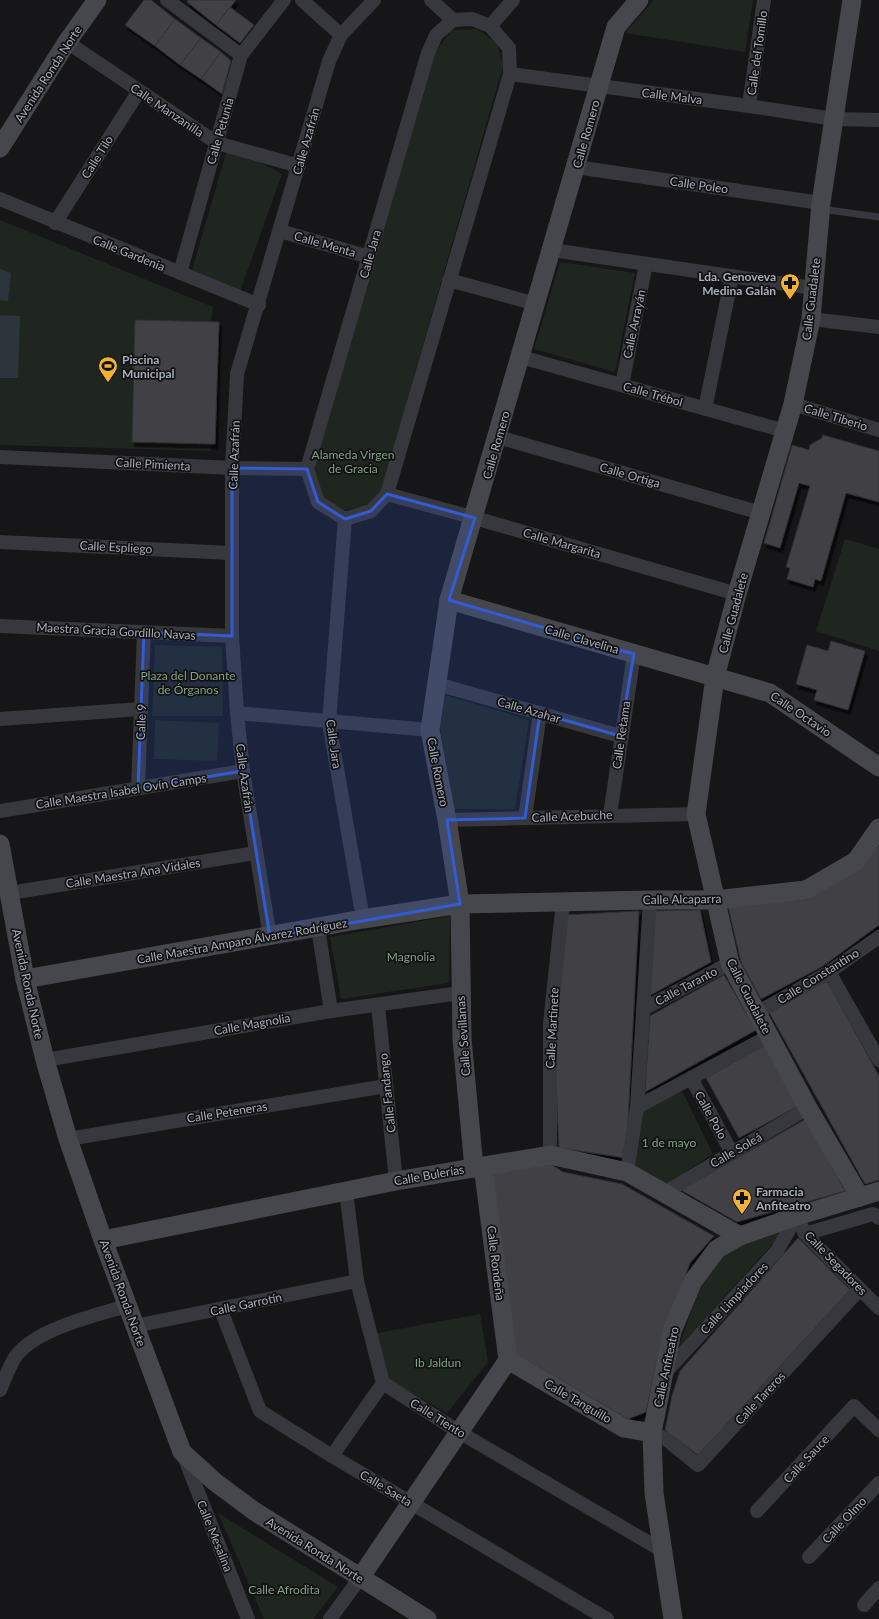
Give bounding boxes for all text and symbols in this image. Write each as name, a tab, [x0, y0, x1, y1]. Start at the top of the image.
street label: Calle del Tomillo	[744, 10, 770, 96]
street label: Avenida Ronda Norte	[11, 23, 85, 125]
street label: Calle Manzanilla	[127, 80, 207, 140]
street label: Calle Malva	[641, 85, 703, 107]
street label: Calle Petunia	[203, 96, 237, 166]
street label: Calle Romero	[569, 98, 603, 170]
street label: Calle Azafrán	[289, 106, 323, 176]
street label: Calle Tilo	[78, 132, 116, 181]
street label: Calle Poleo	[669, 173, 729, 197]
street label: Calle Menta	[293, 228, 357, 260]
street label: Calle Jara	[356, 228, 384, 280]
street label: Calle Gardenia	[91, 232, 167, 274]
street label: Calle Guadalete	[799, 257, 823, 341]
place label: Lda. Genoveva Medina Galán	[698, 269, 776, 298]
pharmacy icon: Lda. Genoveva Medina Galán	[779, 272, 801, 300]
street label: Calle Arrayán	[619, 288, 649, 360]
place label: Piscina Municipal	[122, 352, 175, 381]
sports icon: Piscina Municipal	[97, 355, 119, 383]
street label: Calle Trébol	[621, 378, 685, 410]
street label: Calle Tiberio	[802, 400, 870, 434]
street label: Calle Romero	[479, 409, 513, 481]
street label: Calle Azafrán	[225, 420, 243, 490]
park label: Alameda Virgen de Gracia	[312, 447, 394, 476]
street label: Calle Pimienta	[115, 455, 191, 473]
street label: Calle Ortiga	[598, 459, 662, 491]
street label: Calle Margarita	[522, 525, 603, 561]
street label: Calle Espliego	[79, 538, 153, 556]
street label: Calle Guadalete	[715, 571, 751, 655]
street label: Maestra Gracia Gordillo Navas	[36, 619, 196, 643]
street label: Calle Clavelina	[543, 621, 621, 657]
park label: Plaza del Donante de Órganos	[140, 668, 236, 697]
street label: Calle Octavio	[768, 688, 835, 740]
street label: Calle Azahar	[496, 694, 563, 726]
street label: Calle Retama	[609, 700, 633, 770]
street label: Calle 9	[133, 704, 149, 740]
street label: Calle Jara	[323, 718, 345, 770]
street label: Calle Romero	[424, 736, 452, 808]
street label: Calle Azafrán	[233, 743, 257, 813]
street label: Calle Maestra Isabel Ovín Camps	[35, 770, 207, 812]
street label: Calle Acebuche	[531, 807, 613, 825]
street label: Calle Maestra Ana Vidales	[65, 855, 201, 891]
street label: Calle Alcaparra	[643, 891, 721, 907]
street label: Calle Maestra Amparo Álvarez Rodríguez	[136, 915, 349, 967]
street label: Avenida Ronda Norte	[9, 927, 47, 1041]
street label: Calle Constantino	[774, 945, 862, 1007]
park label: Magnolia	[387, 949, 435, 964]
street label: Calle Guadalete	[724, 956, 774, 1036]
street label: Calle Taranto	[652, 963, 720, 1009]
street label: Calle Martinete	[542, 987, 562, 1069]
street label: Calle Sevillanas	[453, 995, 473, 1077]
street label: Calle Magnolia	[213, 1010, 291, 1038]
street label: Calle Fandango	[375, 1052, 399, 1134]
street label: Calle Polo	[692, 1088, 730, 1142]
street label: Calle Peteneras	[186, 1098, 268, 1126]
street label: Calle Soleá	[707, 1129, 765, 1171]
park label: 1 de mayo	[642, 1135, 697, 1150]
street label: Calle Bulerías	[393, 1161, 465, 1189]
place label: Farmacia Anfiteatro	[755, 1184, 811, 1213]
pharmacy icon: Farmacia Anfiteatro	[731, 1187, 753, 1215]
street label: Calle Rondeña	[484, 1225, 508, 1301]
street label: Calle Segadores	[802, 1228, 870, 1298]
street label: Avenida Ronda Norte	[97, 1238, 149, 1348]
street label: Calle Limpiadores	[697, 1259, 771, 1337]
street label: Calle Garrotín	[209, 1289, 283, 1319]
street label: Calle Anfiteatro	[650, 1325, 682, 1409]
park label: Ib Jaldun	[415, 1355, 461, 1370]
street label: Calle Tareros	[732, 1368, 788, 1428]
street label: Calle Tanguillo	[542, 1376, 615, 1426]
street label: Calle Tiento	[407, 1395, 469, 1441]
street label: Calle Sauce	[780, 1432, 832, 1486]
street label: Calle Saeta	[357, 1467, 415, 1509]
street label: Calle Olmo	[819, 1494, 869, 1546]
street label: Calle Mesalina	[194, 1498, 236, 1574]
street label: Avenida Ronda Norte	[263, 1514, 367, 1586]
park label: Calle Afrodita	[248, 1582, 320, 1597]

